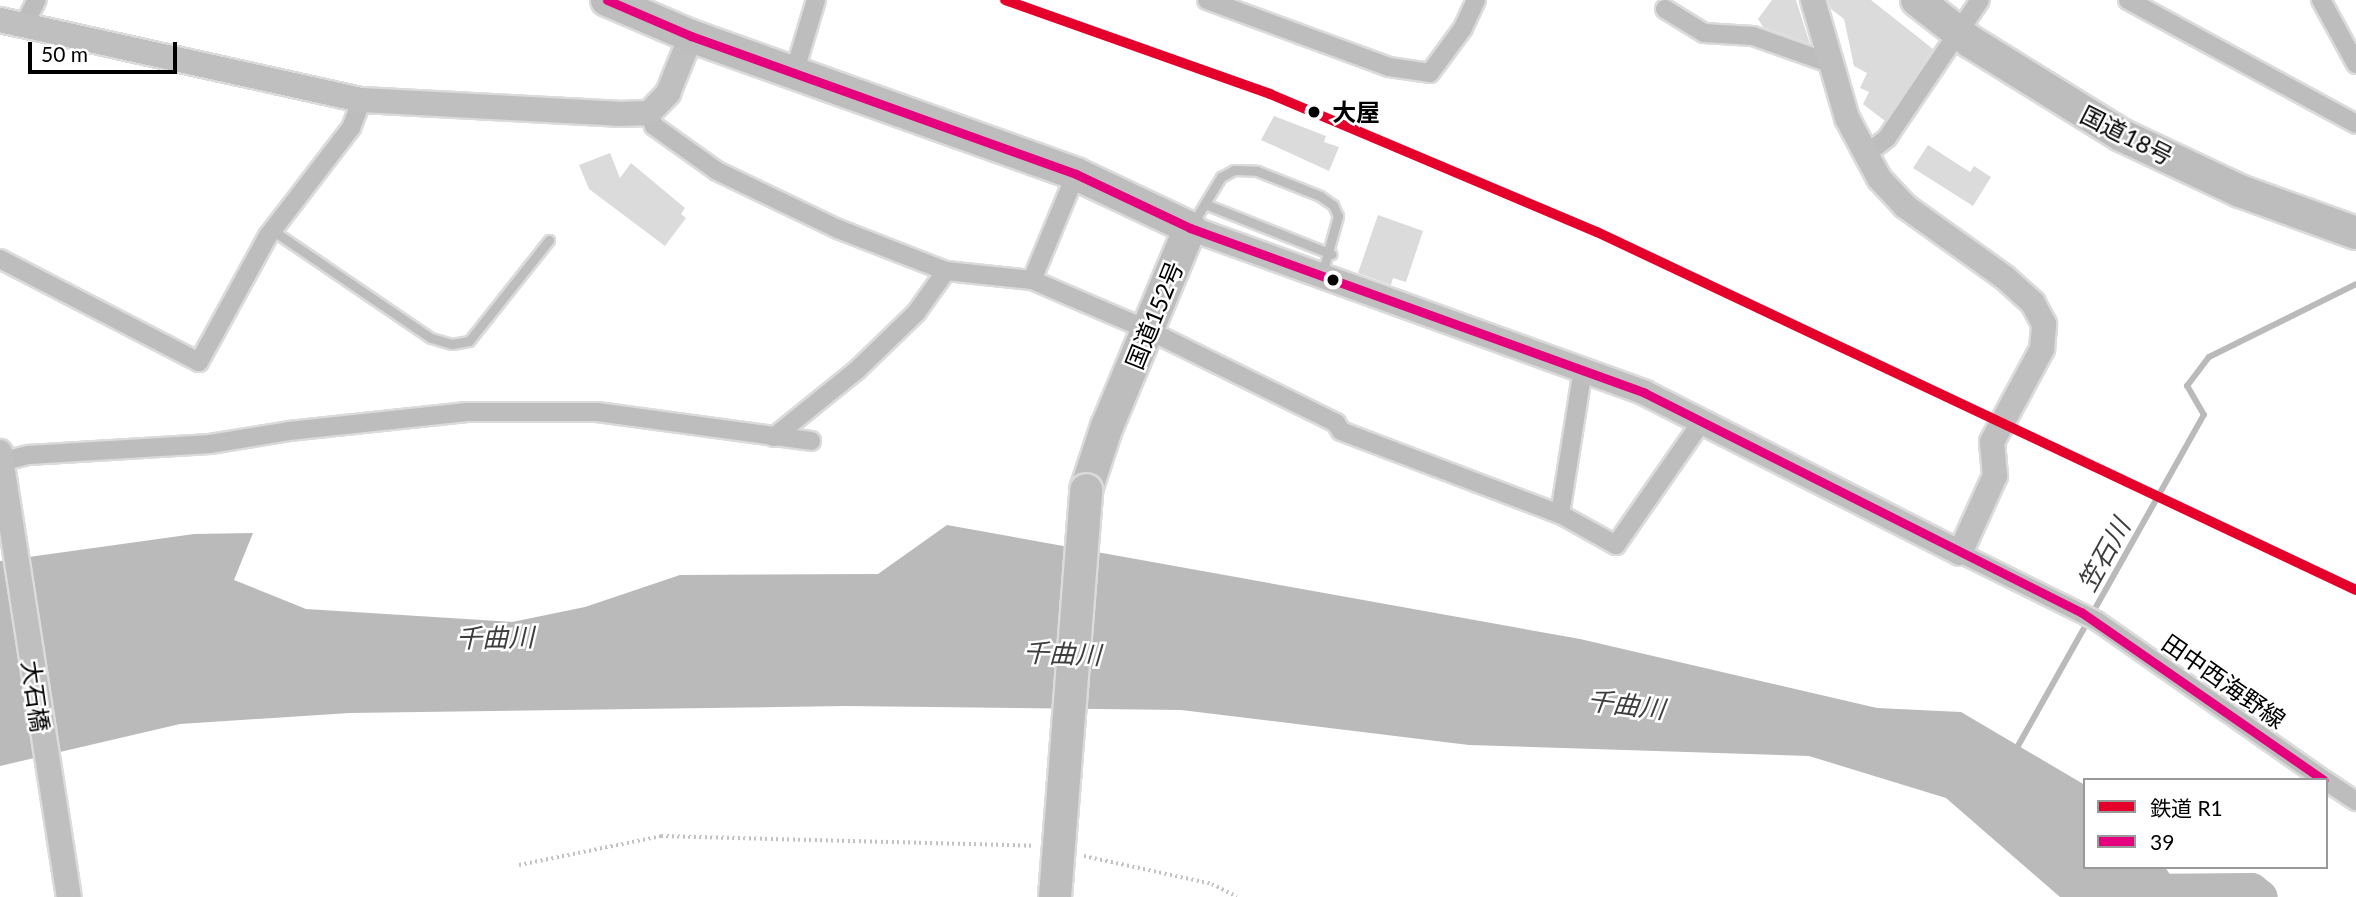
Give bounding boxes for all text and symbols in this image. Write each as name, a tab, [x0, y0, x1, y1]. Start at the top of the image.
scale bar	[32, 28, 180, 72]
text: 50 m	[41, 41, 88, 66]
place label: 大屋	[1332, 98, 1380, 126]
street label: 国道18号	[2076, 100, 2178, 170]
marker: 大屋	[1303, 101, 1325, 123]
street label: 国道152号	[1119, 257, 1189, 373]
unlabelled marker	[1326, 273, 1340, 287]
water label: 笠石川	[2071, 513, 2137, 597]
water label: 千曲川	[456, 622, 534, 654]
street label: 田中西海野線	[2157, 628, 2291, 734]
water label: 千曲川	[1022, 637, 1102, 671]
street label: 大石橋	[17, 658, 55, 734]
water label: 千曲川	[1585, 685, 1667, 725]
legend	[2083, 778, 2328, 869]
text: 鉄道 R1	[2150, 795, 2223, 820]
text: 39	[2150, 829, 2174, 854]

